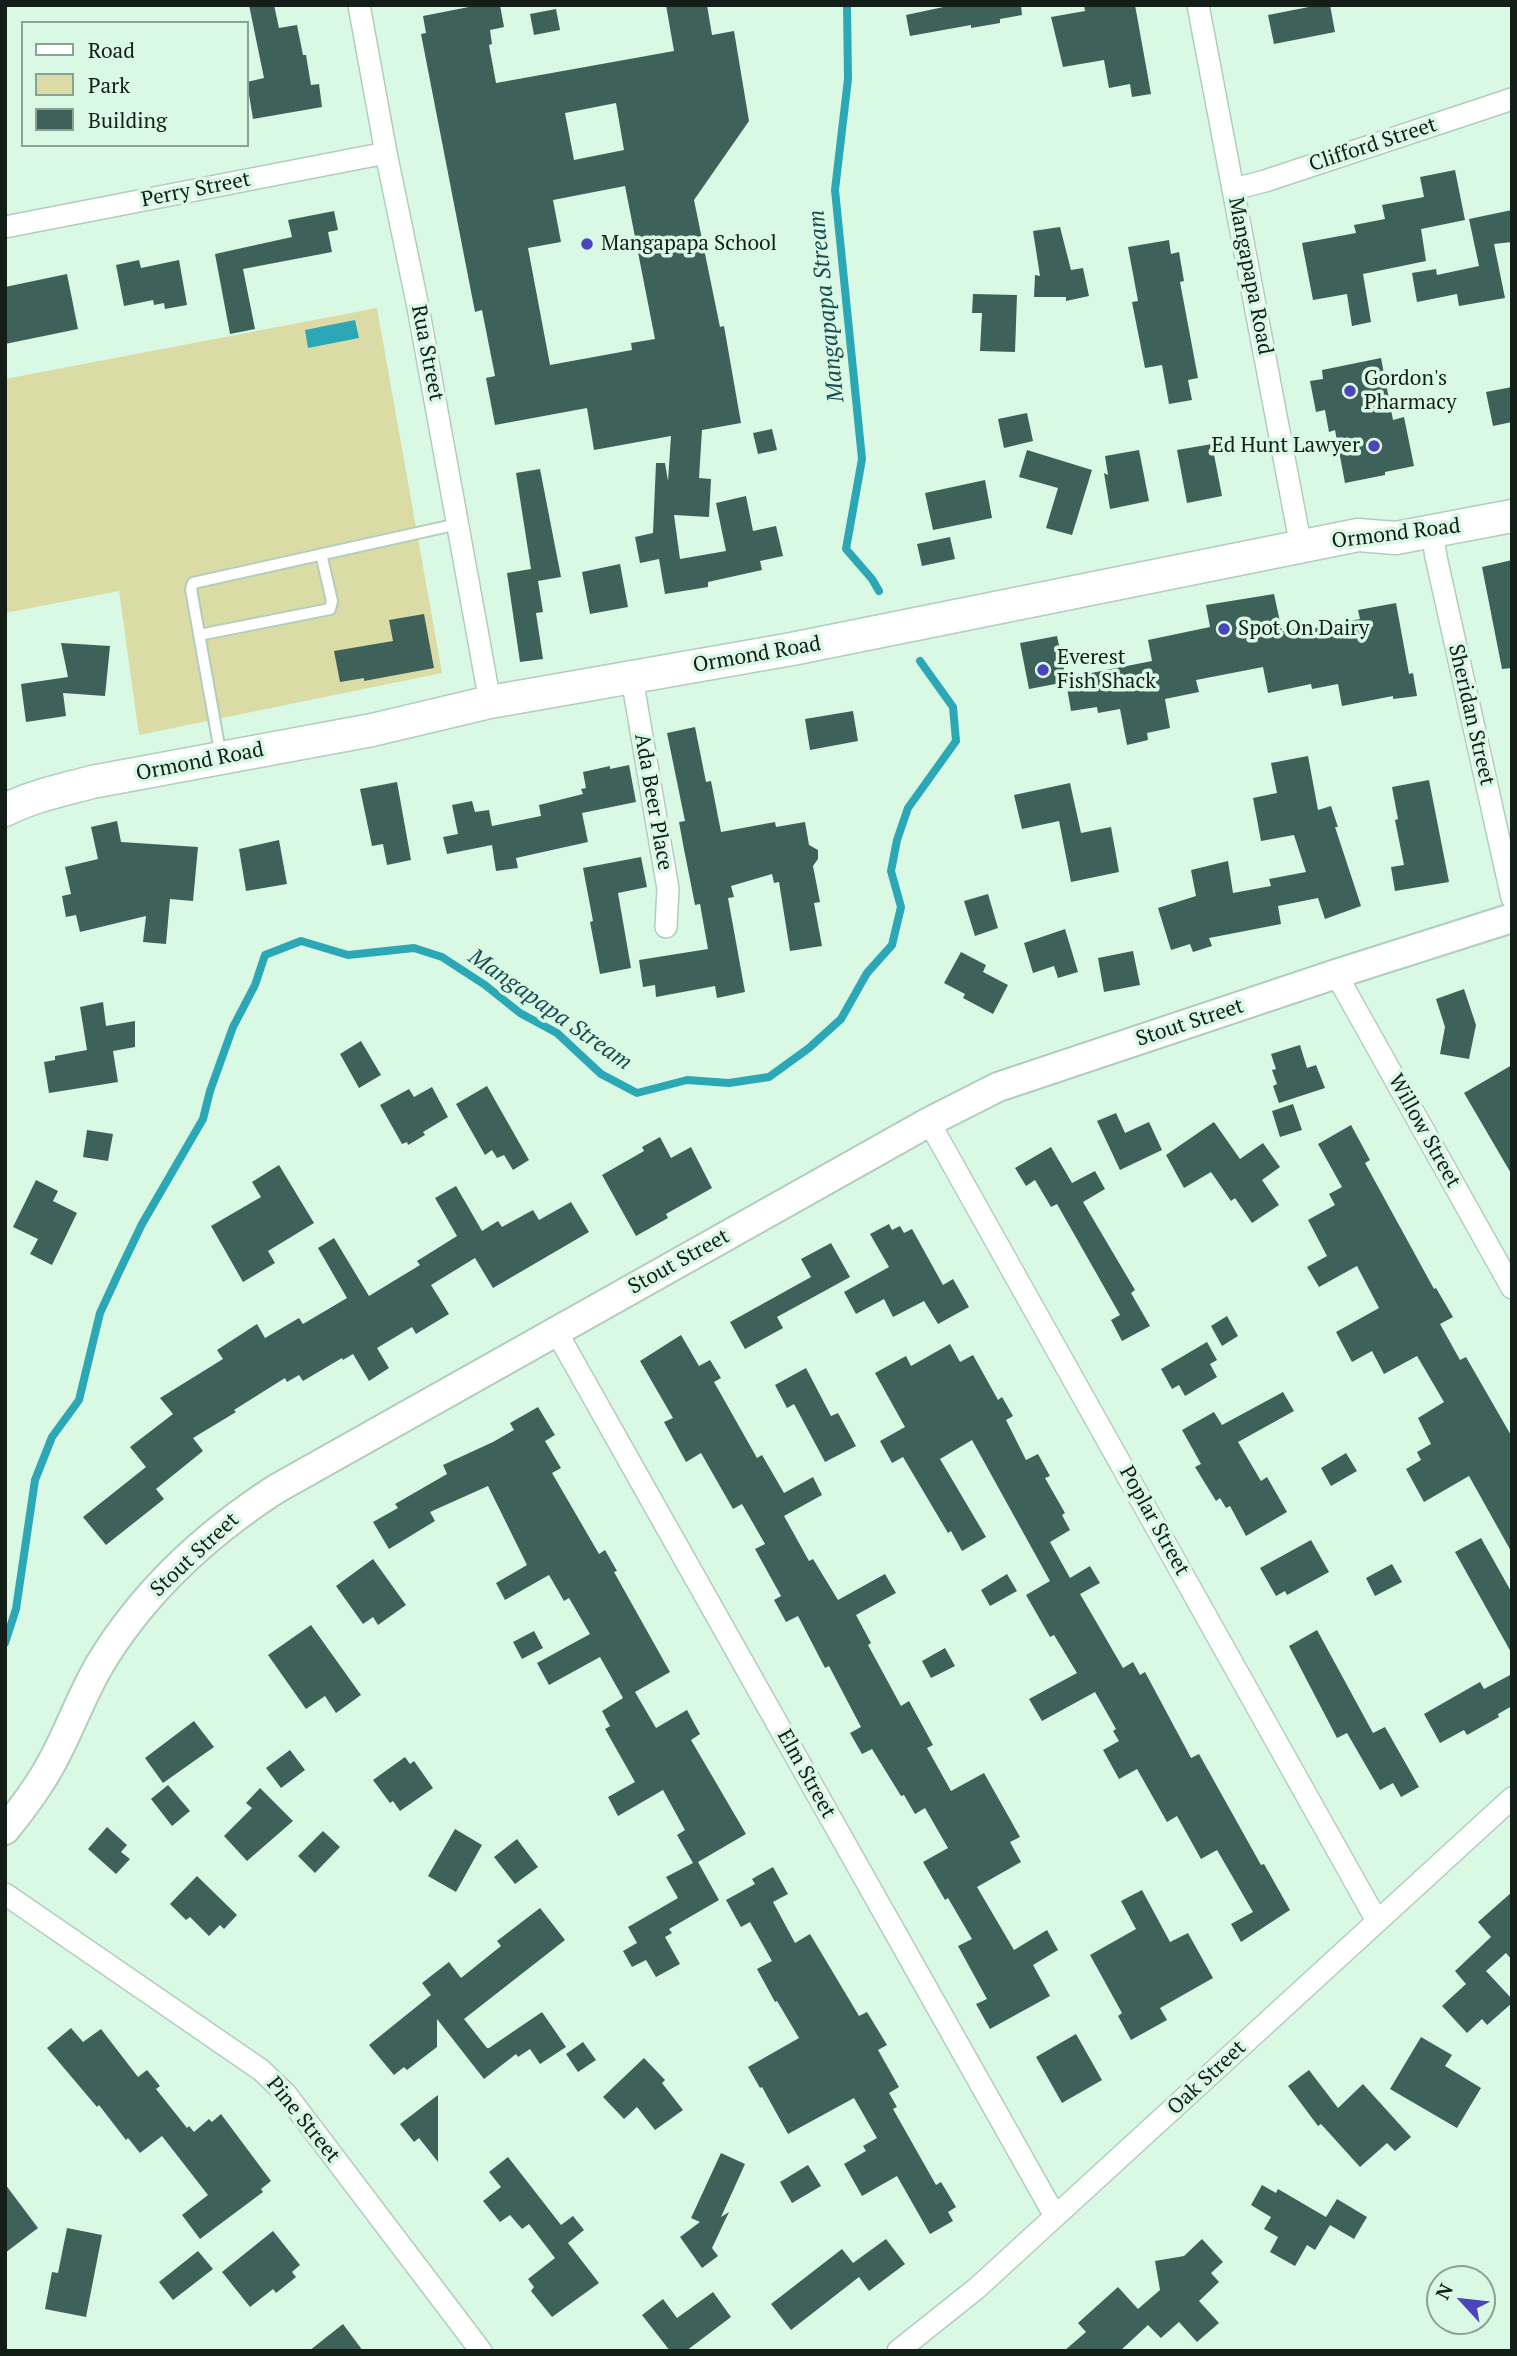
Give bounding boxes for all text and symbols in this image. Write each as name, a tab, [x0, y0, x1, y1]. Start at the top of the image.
legend	[21, 21, 248, 147]
text: Road	[88, 36, 135, 64]
text: Park	[88, 71, 130, 99]
text: Building	[88, 106, 167, 134]
street label: Clifford Street	[1306, 113, 1440, 177]
street label: Perry Street	[139, 167, 253, 213]
street label: Mangapapa Road	[1222, 195, 1278, 357]
water label: Mangapapa Stream	[803, 208, 851, 404]
place label: Mangapapa School	[601, 231, 777, 257]
marker: Mangapapa School	[579, 236, 595, 252]
street label: Rua Street	[405, 303, 449, 403]
place label: Gordon's Pharmacy	[1364, 366, 1457, 416]
marker: Gordon's Pharmacy	[1342, 383, 1358, 399]
place label: Ed Hunt Lawyer	[1211, 433, 1360, 459]
marker: Ed Hunt Lawyer	[1366, 438, 1382, 454]
street label: Ormond Road	[1330, 514, 1462, 554]
place label: Spot On Dairy	[1238, 616, 1369, 642]
marker: Spot On Dairy	[1216, 621, 1232, 637]
street label: Ormond Road	[691, 631, 823, 679]
street label: Sheridan Street	[1442, 642, 1500, 788]
place label: Everest Fish Shack	[1057, 645, 1156, 695]
marker: Everest Fish Shack	[1035, 662, 1051, 678]
street label: Ada Beer Place	[629, 732, 677, 872]
street label: Ormond Road	[134, 737, 266, 787]
water label: Mangapapa Stream	[463, 943, 637, 1077]
street label: Stout Street	[1133, 994, 1247, 1052]
street label: Willow Street	[1382, 1070, 1466, 1192]
street label: Stout Street	[624, 1224, 734, 1300]
street label: Poplar Street	[1114, 1462, 1194, 1580]
street label: Stout Street	[146, 1508, 244, 1602]
street label: Elm Street	[771, 1725, 841, 1823]
street label: Oak Street	[1163, 2035, 1251, 2121]
street label: Pine Street	[261, 2072, 345, 2168]
north arrow	[1426, 2265, 1496, 2335]
text: N	[1429, 2279, 1458, 2303]

